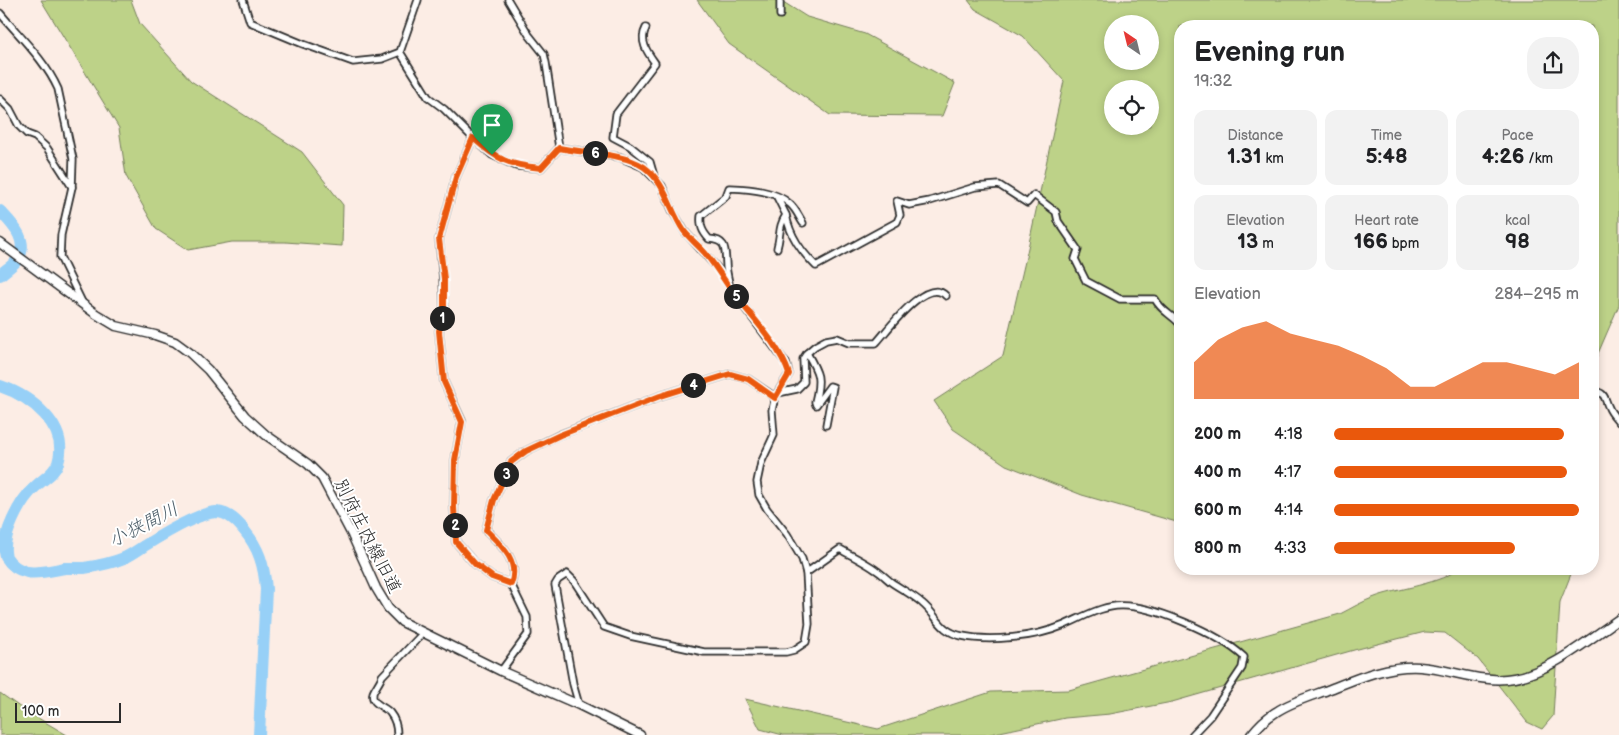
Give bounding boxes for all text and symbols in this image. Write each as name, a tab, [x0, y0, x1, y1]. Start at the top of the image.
north arrow	[1104, 15, 1159, 70]
map controls	[1104, 15, 1159, 135]
text: Evening run	[1194, 36, 1345, 69]
button: share	[1527, 37, 1579, 89]
text: 19:32	[1194, 72, 1232, 91]
button: locate	[1104, 80, 1159, 135]
pin	[471, 104, 513, 155]
icon: arrive	[478, 111, 506, 139]
text: Distance	[1228, 127, 1283, 144]
text: Time	[1371, 127, 1402, 144]
text: Pace	[1502, 127, 1533, 144]
pin: 6	[582, 140, 608, 166]
text: 1.31	[1227, 144, 1262, 169]
text: 5:48	[1365, 144, 1408, 169]
text: 4:26	[1482, 144, 1525, 169]
text: 6	[591, 145, 600, 162]
text: km	[1262, 150, 1284, 167]
text: /km	[1525, 150, 1553, 167]
text: Elevation	[1226, 212, 1285, 229]
text: Heart rate	[1354, 212, 1419, 229]
text: kcal	[1505, 212, 1530, 229]
text: 13	[1237, 229, 1258, 254]
text: 166	[1354, 229, 1388, 254]
text: 98	[1505, 229, 1530, 254]
text: m	[1258, 235, 1274, 252]
text: bpm	[1388, 235, 1419, 252]
pin: 5	[724, 284, 748, 308]
text: Elevation	[1194, 285, 1261, 304]
text: 284–295 m	[1495, 285, 1579, 304]
text: 5	[732, 288, 741, 305]
pin: 1	[430, 306, 454, 330]
text: 1	[440, 310, 445, 327]
pin: 4	[680, 372, 706, 398]
text: 4	[689, 377, 698, 394]
text: 200 m	[1194, 425, 1241, 444]
text: 4:18	[1274, 425, 1303, 444]
pin: 3	[494, 462, 518, 486]
text: 400 m	[1194, 463, 1241, 482]
text: 4:17	[1274, 463, 1301, 482]
text: 3	[502, 466, 511, 483]
street label: 別府庄内線旧道	[330, 475, 406, 597]
water label: 小狭間川	[105, 498, 183, 553]
text: 600 m	[1194, 501, 1242, 520]
text: 4:14	[1274, 501, 1303, 520]
pin: 2	[442, 512, 468, 538]
text: 2	[451, 517, 460, 534]
text: 800 m	[1194, 539, 1242, 558]
text: 4:33	[1274, 539, 1307, 558]
scale bar	[15, 700, 121, 723]
text: 100 m	[22, 703, 59, 720]

